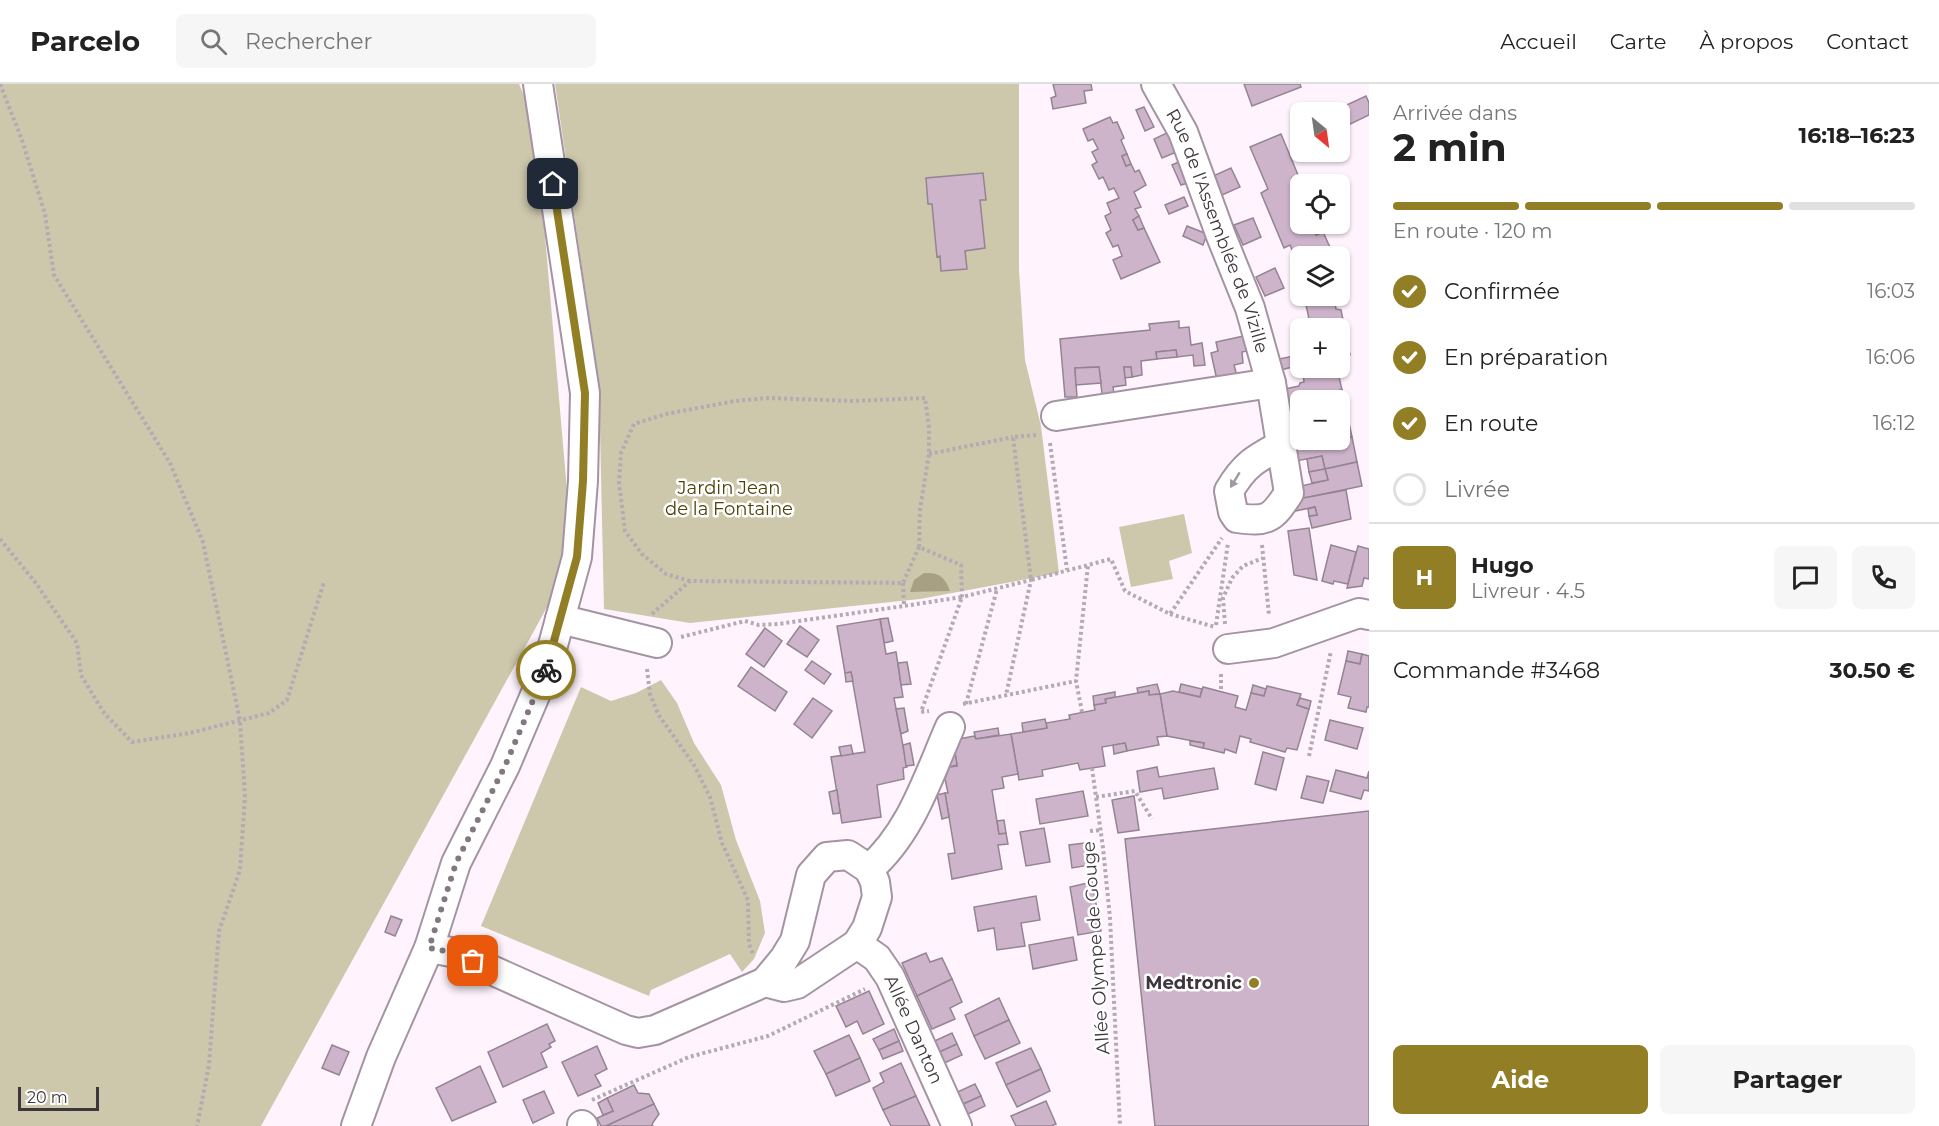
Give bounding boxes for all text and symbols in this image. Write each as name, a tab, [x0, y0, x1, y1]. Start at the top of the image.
search box	[176, 14, 596, 68]
text: Parcelo	[30, 24, 140, 58]
icon: search	[197, 25, 230, 58]
text: Rechercher	[245, 28, 372, 55]
text: Accueil	[1500, 29, 1577, 54]
text: Carte	[1610, 29, 1666, 54]
text: À propos	[1699, 29, 1793, 54]
text: Contact	[1826, 29, 1909, 54]
text: Arrivée dans	[1393, 101, 1517, 125]
north arrow	[1290, 102, 1350, 162]
map controls	[1290, 102, 1350, 450]
street label: Rue de l'Assemblée de Vizille	[1161, 105, 1273, 356]
text: 16:18–16:23	[1799, 122, 1915, 149]
text: 2 min	[1393, 123, 1507, 171]
pin	[527, 158, 578, 209]
icon: home	[536, 167, 569, 200]
button: locate	[1290, 174, 1350, 234]
text: En route · 120 m	[1393, 219, 1552, 243]
button: layers	[1290, 246, 1350, 306]
icon: check	[1393, 275, 1426, 308]
text: Confirmée	[1444, 278, 1560, 305]
text: 16:03	[1867, 279, 1915, 303]
button: +	[1290, 318, 1350, 378]
icon: check	[1393, 341, 1426, 374]
text: En préparation	[1444, 344, 1608, 371]
text: 16:06	[1866, 345, 1915, 369]
button: −	[1290, 390, 1350, 450]
icon: check	[1393, 407, 1426, 440]
text: En route	[1444, 410, 1538, 437]
text: 16:12	[1873, 411, 1915, 435]
one-way arrow	[1230, 472, 1241, 488]
text: Livrée	[1444, 476, 1510, 503]
park label: Jardin Jean de la Fontaine	[665, 477, 793, 520]
button: chat	[1774, 546, 1837, 609]
button: phone	[1852, 546, 1915, 609]
text: Hugo	[1471, 552, 1534, 579]
text: H	[1416, 564, 1433, 591]
text: Livreur · 4.5	[1471, 579, 1585, 603]
courier	[516, 640, 576, 700]
icon: bike	[530, 654, 563, 687]
text: Commande #3468	[1393, 657, 1600, 684]
text: 30.50 €	[1829, 657, 1915, 684]
street label: Allée Olympe de Gouge	[1078, 840, 1114, 1055]
pin	[447, 935, 498, 986]
icon: bag	[456, 944, 489, 977]
street label: Allée Danton	[880, 972, 948, 1087]
place label: Medtronic	[1145, 972, 1242, 994]
marker: Medtronic	[1247, 976, 1261, 990]
button: Aide	[1393, 1045, 1648, 1114]
button: Partager	[1660, 1045, 1915, 1114]
scale bar	[18, 1084, 99, 1112]
text: 20 m	[27, 1088, 68, 1107]

